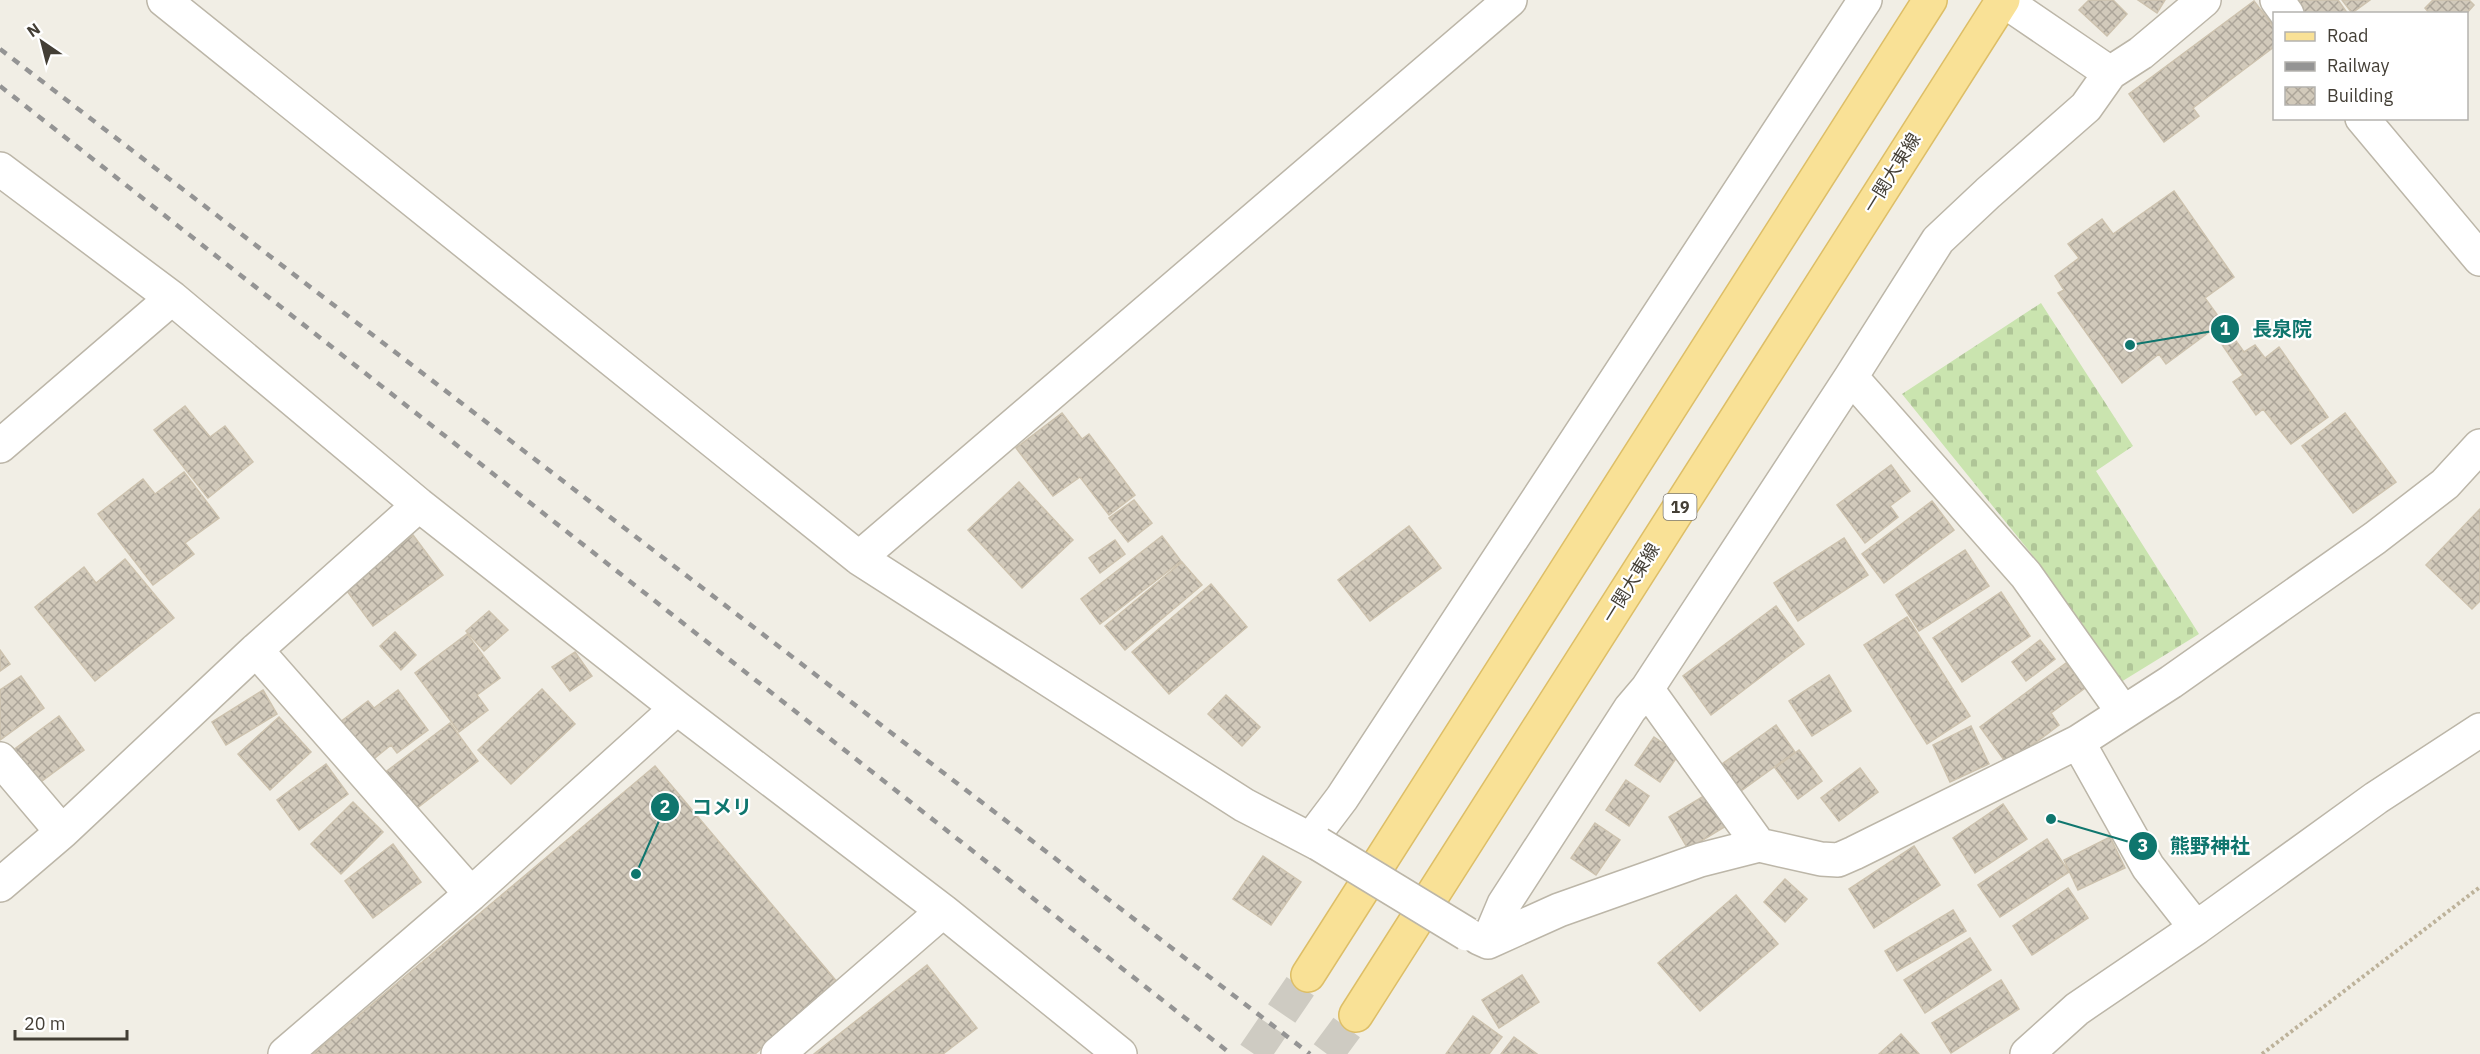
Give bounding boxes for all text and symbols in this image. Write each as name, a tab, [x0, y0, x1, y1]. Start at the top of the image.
north arrow	[12, 12, 72, 72]
legend	[2273, 12, 2468, 120]
text: N	[23, 18, 44, 41]
text: Road	[2327, 24, 2368, 47]
text: Railway	[2327, 54, 2389, 77]
text: Building	[2327, 84, 2394, 107]
street label: 一関大東線	[1858, 128, 1925, 217]
callout: 長泉院	[2210, 310, 2324, 348]
text: 長泉院	[2252, 315, 2312, 342]
text: 1	[2220, 317, 2231, 340]
road number: 19	[1664, 494, 1696, 520]
street label: 一関大東線	[1597, 538, 1664, 627]
callout: コメリ	[650, 788, 764, 826]
text: コメリ	[692, 793, 752, 820]
text: 2	[660, 795, 670, 818]
callout: 熊野神社	[2128, 827, 2262, 865]
text: 熊野神社	[2170, 832, 2250, 859]
text: 3	[2138, 834, 2148, 857]
scale bar	[15, 1003, 128, 1041]
text: 20 m	[24, 1012, 66, 1035]

